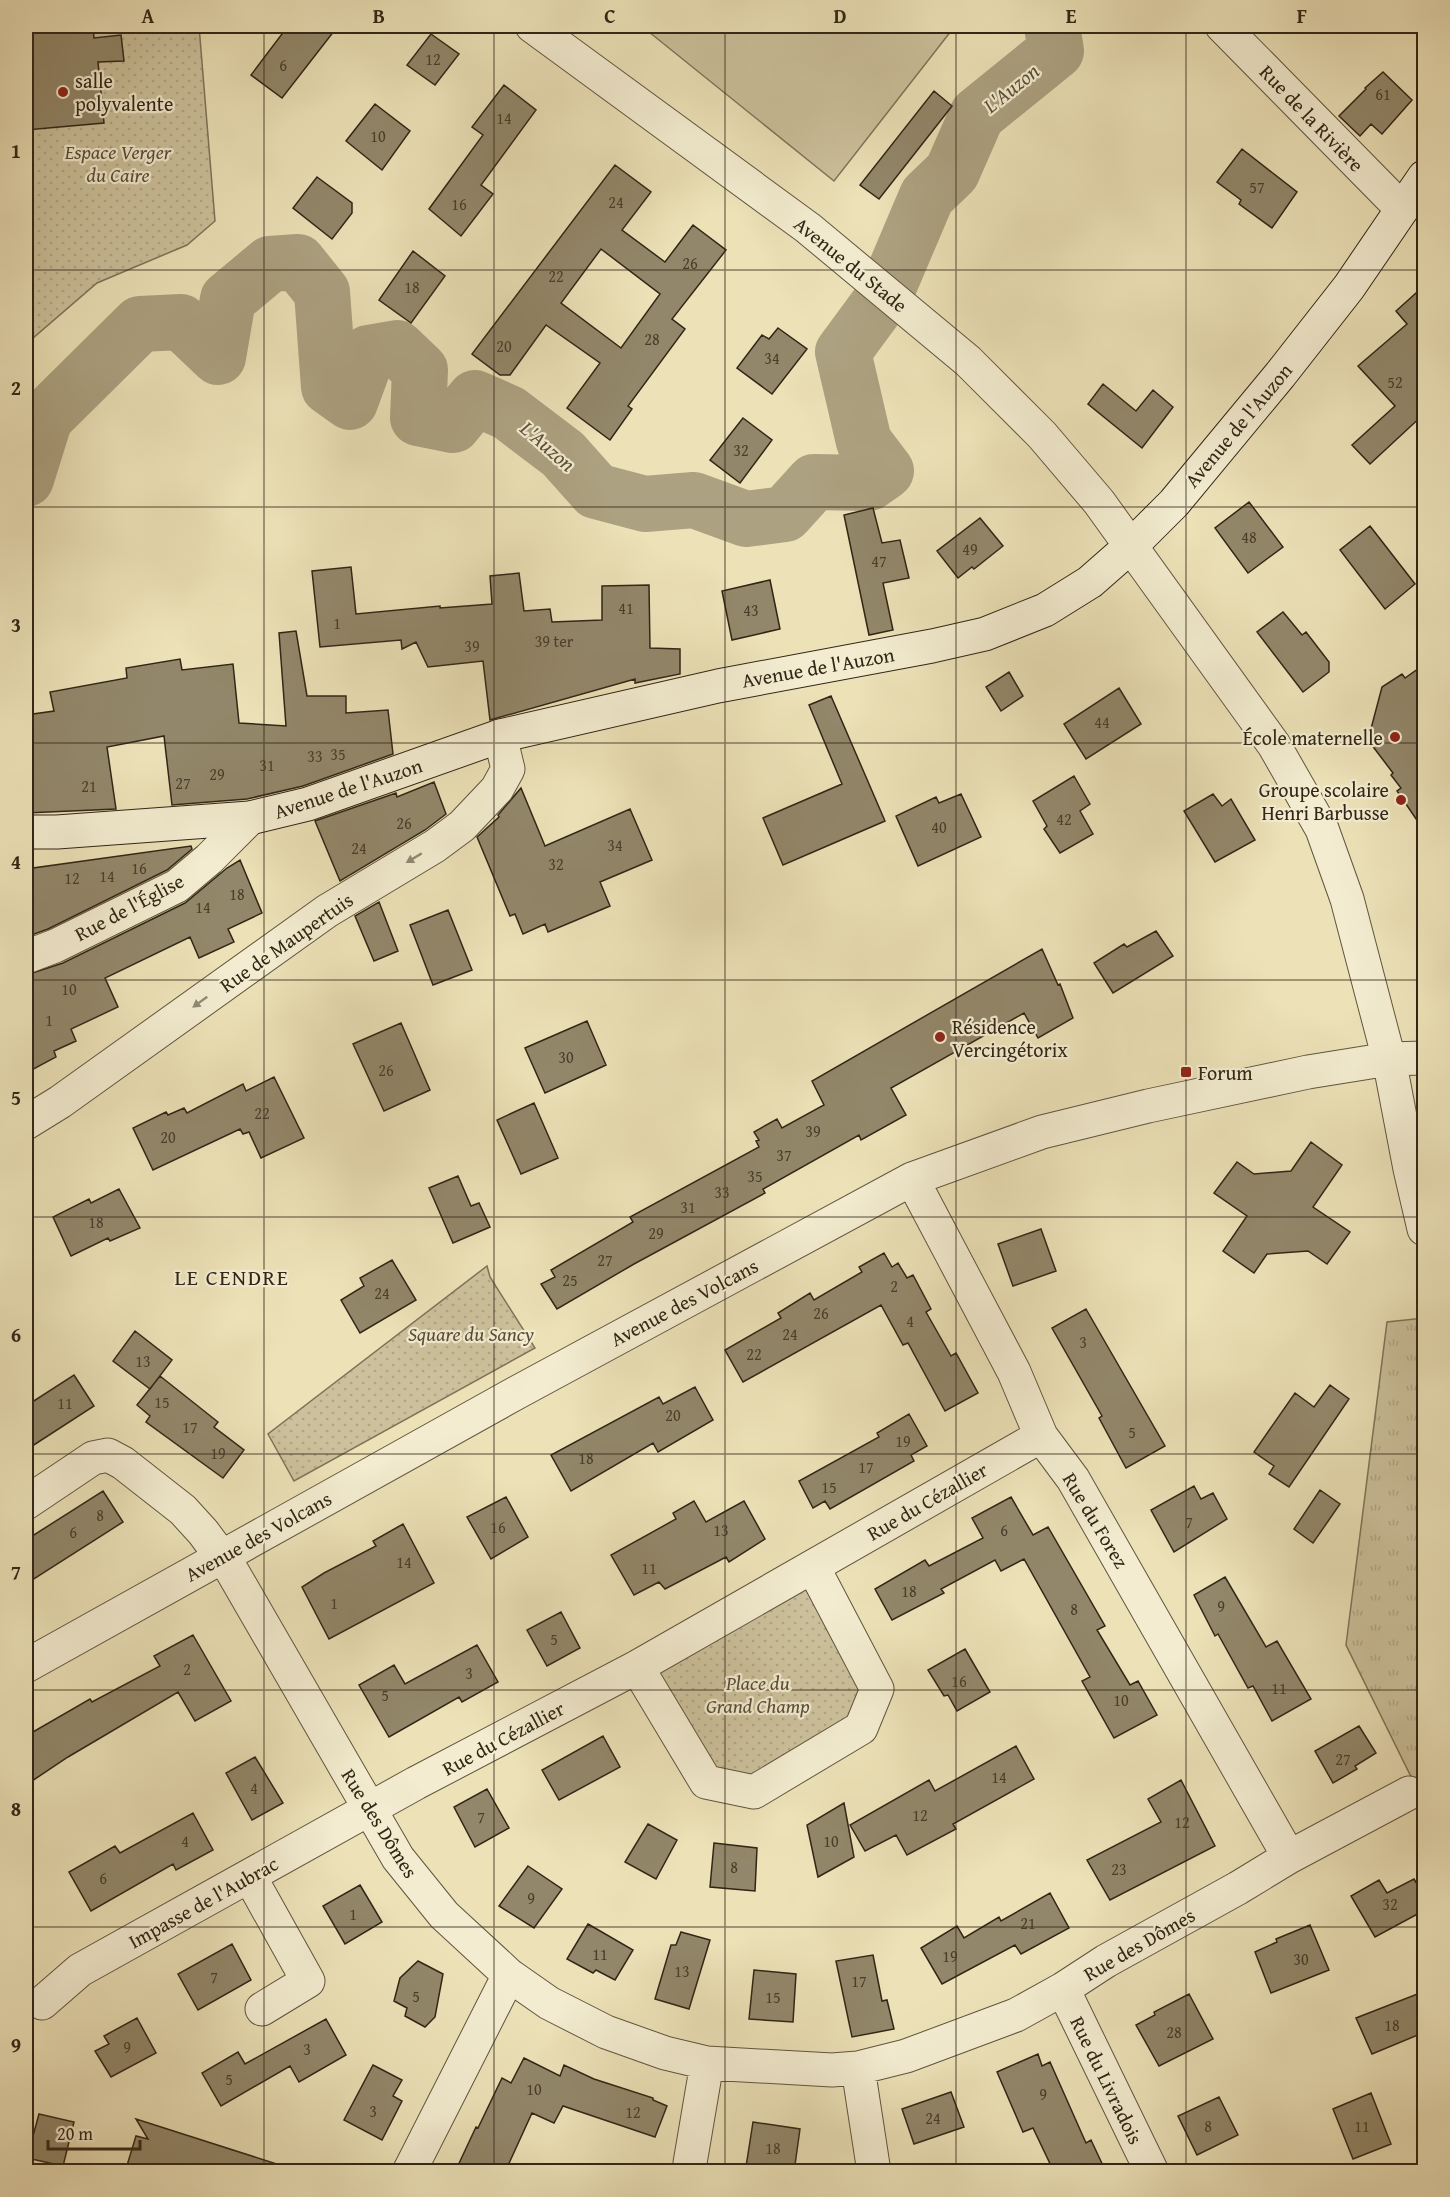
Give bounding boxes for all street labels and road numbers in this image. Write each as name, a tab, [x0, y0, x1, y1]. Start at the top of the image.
street label: Rue de la Rivière	[1253, 58, 1371, 178]
street label: Avenue du Stade	[788, 209, 914, 319]
street label: Avenue de l'Auzon	[1177, 357, 1299, 493]
street label: Avenue de l'Auzon	[740, 639, 896, 695]
street label: Avenue de l'Auzon	[270, 750, 426, 826]
street label: Rue de l'Église	[69, 866, 189, 948]
street label: Rue de Maupertuis	[213, 885, 359, 999]
street label: Avenue des Volcans	[605, 1251, 763, 1353]
street label: Rue du Cézallier	[861, 1455, 993, 1547]
street label: Rue du Forez	[1056, 1467, 1136, 1574]
street label: Avenue des Volcans	[179, 1484, 337, 1588]
street label: Rue du Cézallier	[437, 1694, 569, 1782]
street label: Rue des Dômes	[335, 1763, 425, 1884]
street label: Impasse de l'Aubrac	[123, 1849, 283, 1955]
street label: Rue des Dômes	[1078, 1900, 1200, 1988]
street label: Rue du Livradois	[1063, 2011, 1151, 2149]

